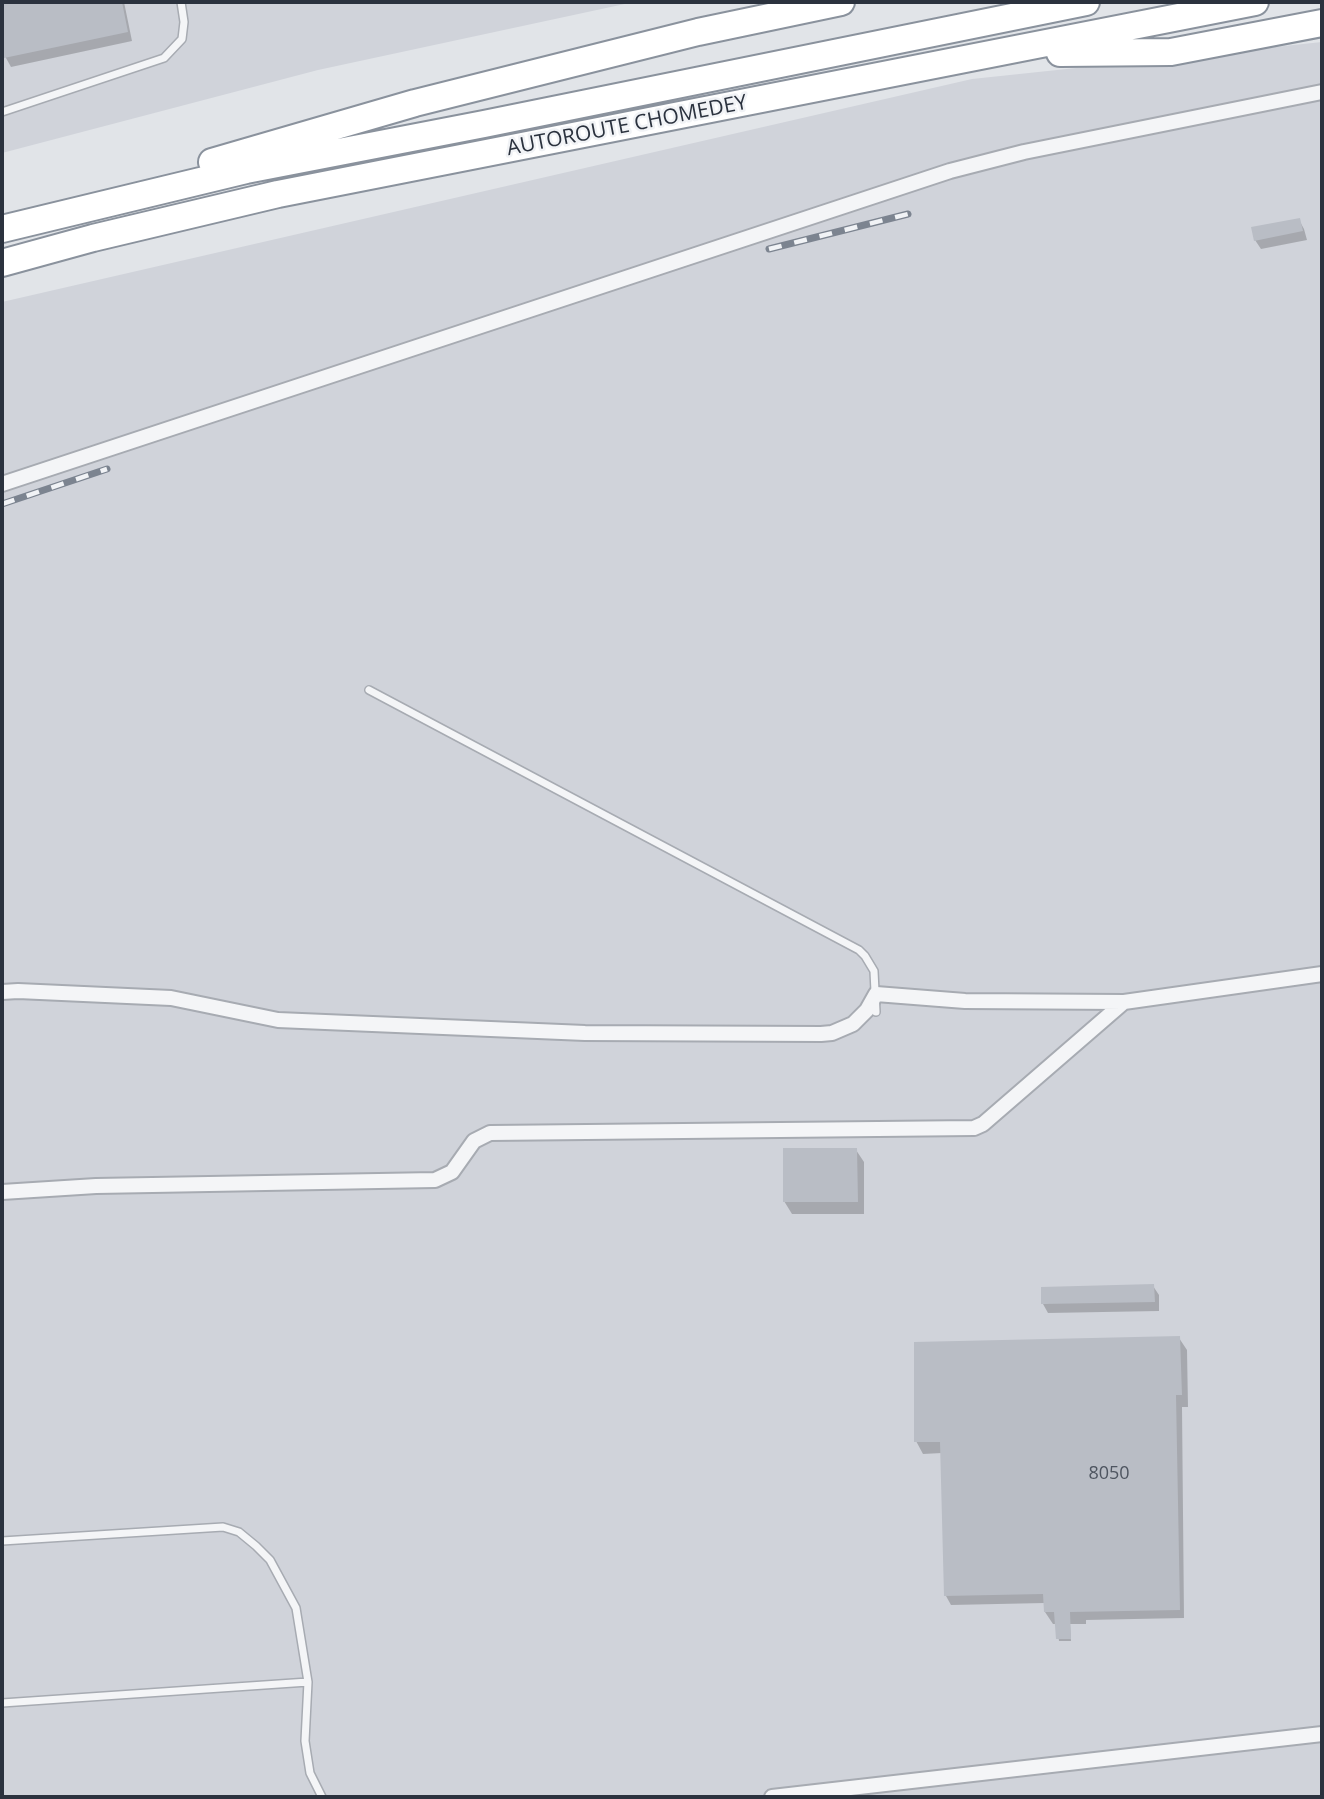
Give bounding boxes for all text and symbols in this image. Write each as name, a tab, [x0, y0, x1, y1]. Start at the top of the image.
street label: AUTOROUTE CHOMEDEY	[505, 90, 749, 162]
house number: 8050	[1088, 1463, 1130, 1485]

